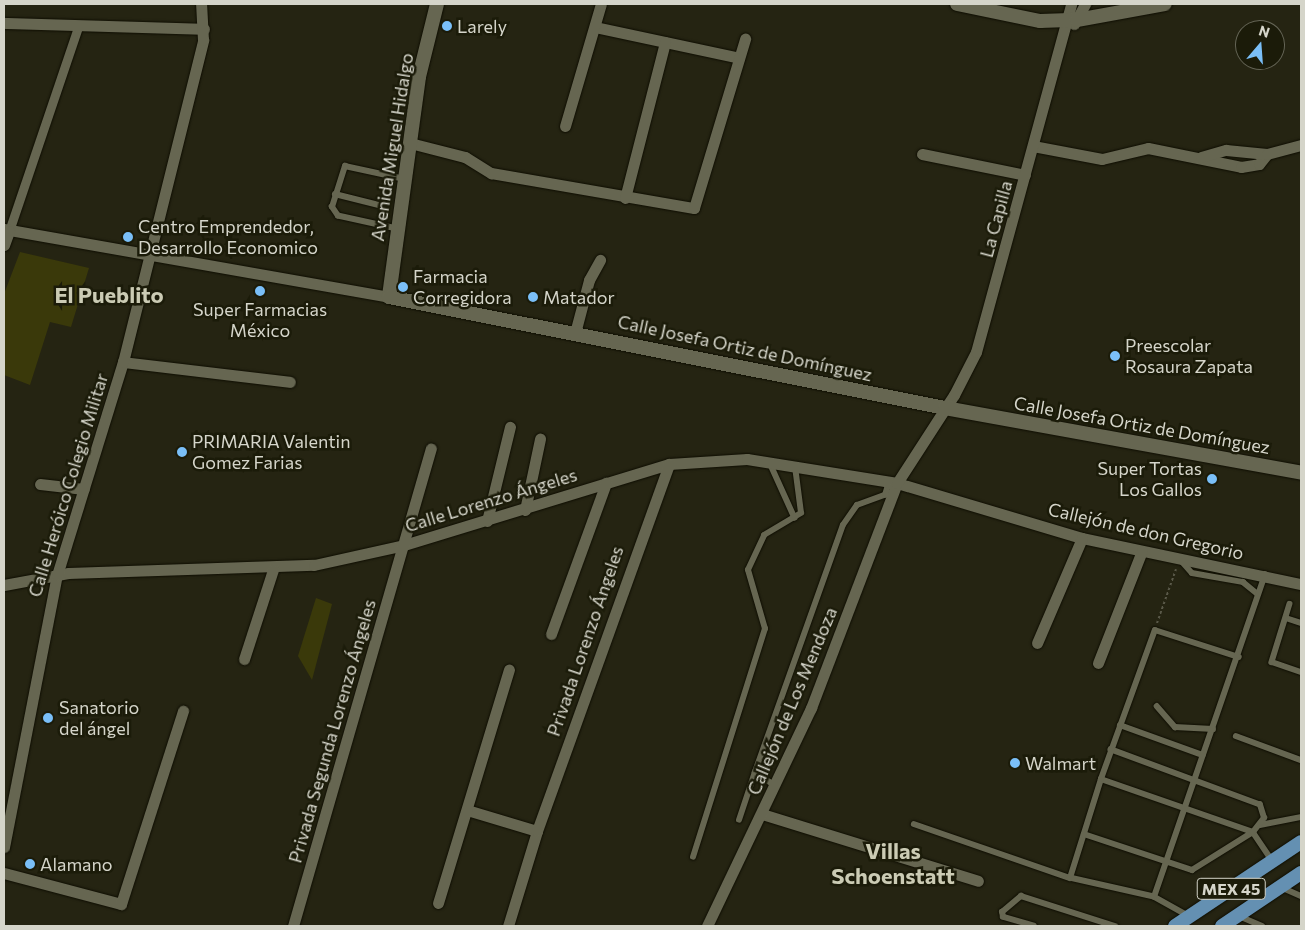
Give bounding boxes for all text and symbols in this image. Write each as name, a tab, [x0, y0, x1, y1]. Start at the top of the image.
place label: Larely	[457, 15, 507, 37]
marker: Larely	[441, 20, 453, 32]
north arrow	[1235, 20, 1285, 70]
text: N	[1257, 22, 1272, 41]
street label: Avenida Miguel Hidalgo	[366, 51, 418, 243]
street label: La Capilla	[975, 178, 1017, 260]
place label: Centro Emprendedor, Desarrollo Economico	[138, 216, 318, 258]
marker: Centro Emprendedor, Desarrollo Economico	[122, 231, 134, 243]
place label: Farmacia Corregidora	[413, 266, 512, 308]
marker: Farmacia Corregidora	[397, 281, 409, 293]
district label: El Pueblito	[54, 282, 164, 308]
marker: Super Farmacias México	[254, 285, 266, 297]
place label: Matador	[543, 286, 615, 308]
marker: Matador	[527, 291, 539, 303]
place label: Super Farmacias México	[193, 299, 327, 342]
street label: Calle Josefa Ortiz de Domínguez	[616, 310, 874, 386]
place label: Preescolar Rosaura Zapata	[1125, 335, 1253, 378]
marker: Preescolar Rosaura Zapata	[1109, 350, 1121, 362]
street label: Calle Heróico Colegio Militar	[24, 370, 112, 600]
street label: Calle Josefa Ortiz de Domínguez	[1012, 392, 1272, 458]
place label: PRIMARIA Valentin Gomez Farias	[192, 431, 351, 474]
marker: PRIMARIA Valentin Gomez Farias	[176, 446, 188, 458]
place label: Super Tortas Los Gallos	[1098, 458, 1202, 500]
street label: Calle Lorenzo Ángeles	[402, 464, 580, 536]
marker: Super Tortas Los Gallos	[1206, 473, 1218, 485]
street label: Callejón de don Gregorio	[1046, 498, 1246, 564]
street label: Privada Lorenzo Ángeles	[542, 543, 628, 739]
street label: Privada Segunda Lorenzo Ángeles	[284, 597, 380, 865]
street label: Callejón de Los Mendoza	[743, 604, 841, 798]
place label: Sanatorio del ángel	[59, 697, 139, 740]
marker: Sanatorio del ángel	[41, 711, 55, 725]
place label: Walmart	[1025, 752, 1096, 774]
marker: Walmart	[1009, 757, 1021, 769]
district label: Villas Schoenstatt	[831, 837, 955, 888]
place label: Alamano	[40, 853, 113, 875]
marker: Alamano	[24, 858, 36, 870]
road number: MEX 45	[1196, 876, 1266, 902]

